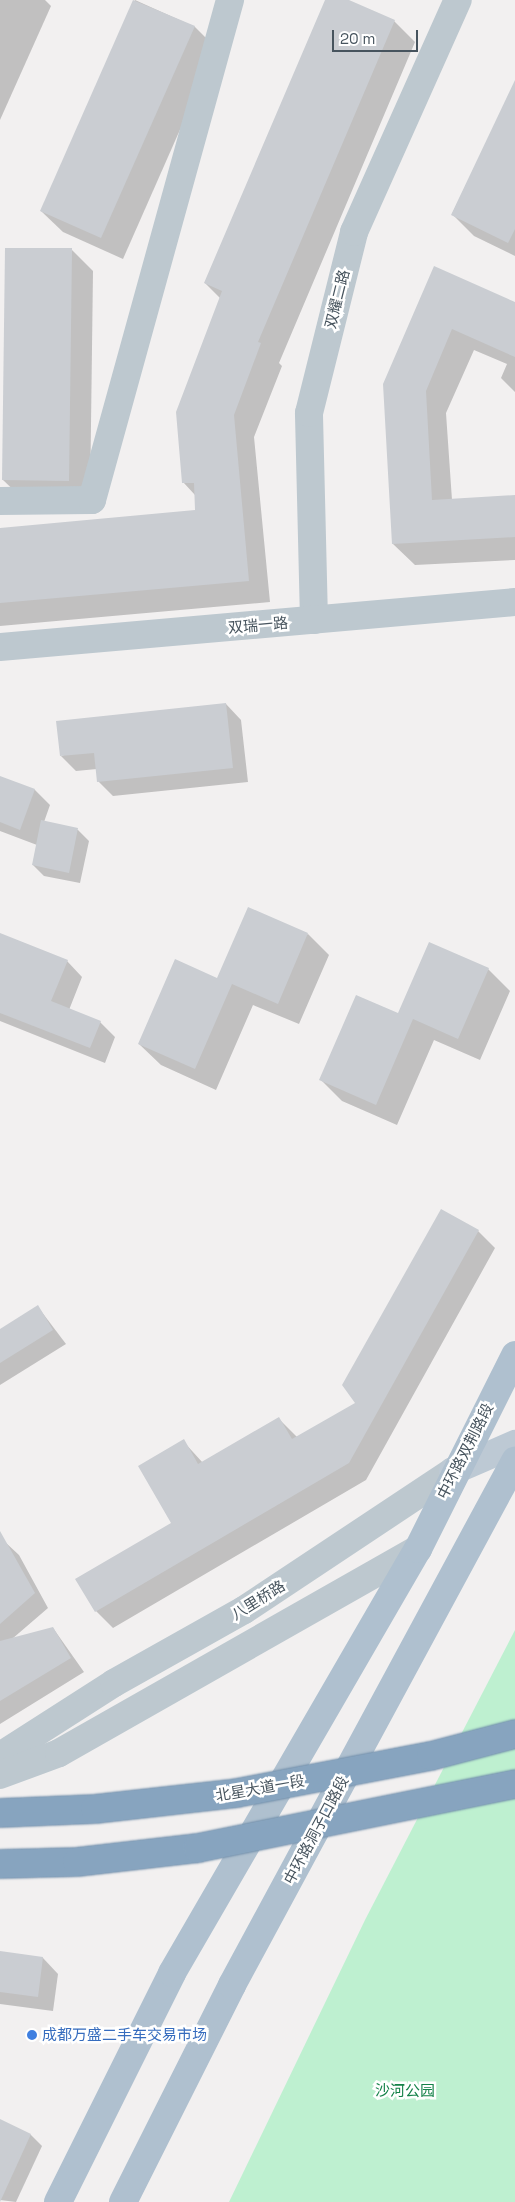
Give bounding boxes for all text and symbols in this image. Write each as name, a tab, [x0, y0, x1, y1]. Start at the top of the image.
scale bar	[335, 20, 421, 52]
text: 20 m	[340, 29, 375, 48]
street label: 双耀二路	[321, 268, 353, 330]
street label: 双瑞一路	[227, 613, 289, 637]
street label: 中环路双荆路段	[433, 1400, 497, 1502]
street label: 八里桥路	[228, 1576, 288, 1624]
street label: 北星大道一段	[214, 1771, 306, 1805]
street label: 中环路洞子口路段	[280, 1773, 352, 1887]
place label: 成都万盛二手车交易市场	[42, 2026, 207, 2044]
marker: 成都万盛二手车交易市场	[26, 2029, 38, 2041]
park label: 沙河公园	[375, 2082, 435, 2100]

